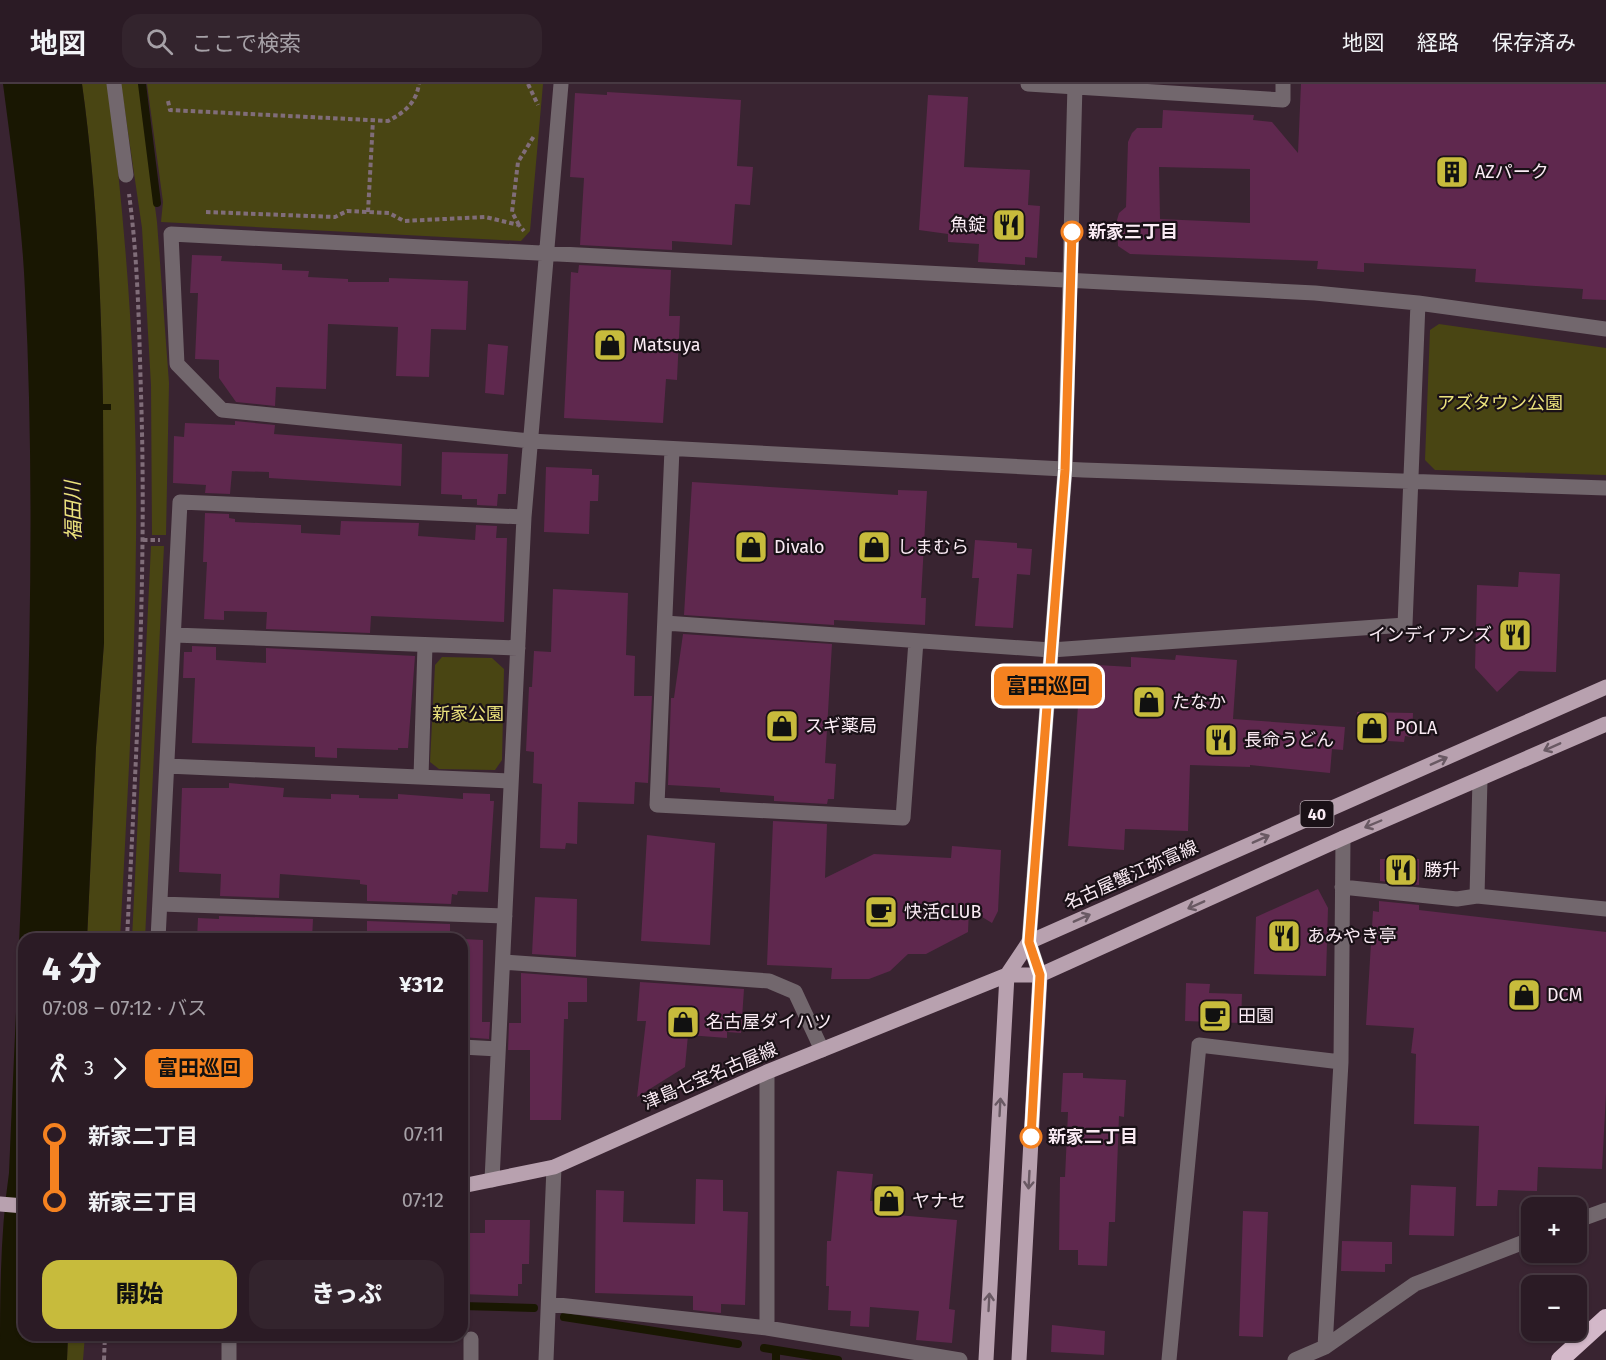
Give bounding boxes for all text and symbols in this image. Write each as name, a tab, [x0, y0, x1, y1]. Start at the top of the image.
search box	[122, 14, 542, 68]
icon: search	[143, 25, 176, 58]
text: 地図	[30, 27, 86, 60]
text: ここで検索	[191, 30, 301, 57]
text: 地図	[1342, 30, 1384, 56]
text: 経路	[1417, 30, 1459, 56]
text: 保存済み	[1492, 30, 1576, 56]
building icon: AZパーク	[1434, 154, 1470, 190]
place label: AZパーク	[1475, 161, 1549, 183]
restaurant icon: 魚錠	[991, 207, 1027, 243]
place label: 魚錠	[950, 214, 986, 236]
marker: 新家三丁目	[1061, 221, 1083, 243]
place label: 新家三丁目	[1088, 221, 1178, 243]
shop icon: Matsuya	[592, 327, 628, 363]
place label: Matsuya	[633, 334, 701, 356]
park label: アズタウン公園	[1437, 392, 1563, 414]
water label: 福田川	[60, 479, 86, 541]
shop icon: Divalo	[733, 529, 769, 565]
shop icon: しまむら	[856, 529, 892, 565]
place label: Divalo	[774, 536, 825, 558]
place label: しまむら	[897, 536, 969, 558]
restaurant icon: インディアンズ	[1497, 617, 1533, 653]
place label: インディアンズ	[1368, 624, 1492, 646]
line badge: 富田巡回	[1006, 666, 1090, 706]
text: 富田巡回	[1006, 673, 1090, 699]
shop icon: たなか	[1131, 684, 1167, 720]
place label: たなか	[1172, 691, 1226, 713]
park label: 新家公園	[432, 703, 504, 725]
shop icon: スギ薬局	[764, 708, 800, 744]
shop icon: POLA	[1354, 710, 1390, 746]
place label: スギ薬局	[805, 715, 877, 737]
place label: POLA	[1395, 717, 1438, 739]
restaurant icon: 長命うどん	[1203, 722, 1239, 758]
place label: 長命うどん	[1244, 729, 1334, 751]
one-way arrow	[1544, 742, 1562, 753]
one-way arrow	[1430, 754, 1448, 765]
road number: 40	[1300, 801, 1334, 827]
one-way arrow	[1365, 819, 1383, 831]
one-way arrow	[1251, 833, 1269, 845]
street label: 名古屋蟹江弥富線	[1061, 836, 1201, 914]
restaurant icon: 勝升	[1383, 852, 1419, 888]
place label: 勝升	[1424, 859, 1460, 881]
cafe icon: 快活CLUB	[863, 894, 899, 930]
one-way arrow	[1187, 899, 1205, 911]
place label: 快活CLUB	[904, 901, 982, 923]
one-way arrow	[1073, 912, 1091, 923]
restaurant icon: あみやき亭	[1266, 918, 1302, 954]
place label: あみやき亭	[1307, 925, 1397, 947]
text: 4 分	[42, 949, 102, 989]
text: ¥312	[399, 971, 444, 998]
shop icon: DCM	[1506, 977, 1542, 1013]
place label: DCM	[1547, 984, 1583, 1006]
text: 07:08 – 07:12 · バス	[42, 996, 207, 1020]
cafe icon: 田園	[1197, 998, 1233, 1034]
shop icon: 名古屋ダイハツ	[665, 1004, 701, 1040]
place label: 田園	[1238, 1005, 1274, 1027]
place label: 名古屋ダイハツ	[706, 1011, 832, 1033]
street label: 津島七宝名古屋線	[639, 1038, 781, 1114]
icon: walk	[42, 1052, 75, 1085]
icon: forward	[103, 1052, 136, 1085]
text: 富田巡回	[157, 1055, 241, 1081]
text: 3	[84, 1056, 94, 1080]
one-way arrow	[994, 1097, 1005, 1117]
text: 07:11	[403, 1122, 444, 1146]
text: 新家二丁目	[88, 1123, 198, 1150]
marker: 新家二丁目	[1020, 1126, 1042, 1148]
place label: 新家二丁目	[1048, 1126, 1138, 1148]
one-way arrow	[1024, 1170, 1035, 1190]
shop icon: ヤナセ	[871, 1183, 907, 1219]
text: 07:12	[402, 1188, 444, 1212]
text: 新家三丁目	[88, 1189, 198, 1216]
place label: ヤナセ	[912, 1190, 966, 1212]
map controls	[1521, 1197, 1587, 1341]
button: +	[1521, 1197, 1587, 1263]
button: 開始	[42, 1260, 237, 1329]
button: きっぷ	[249, 1260, 444, 1329]
button: −	[1521, 1275, 1587, 1341]
one-way arrow	[983, 1292, 994, 1312]

